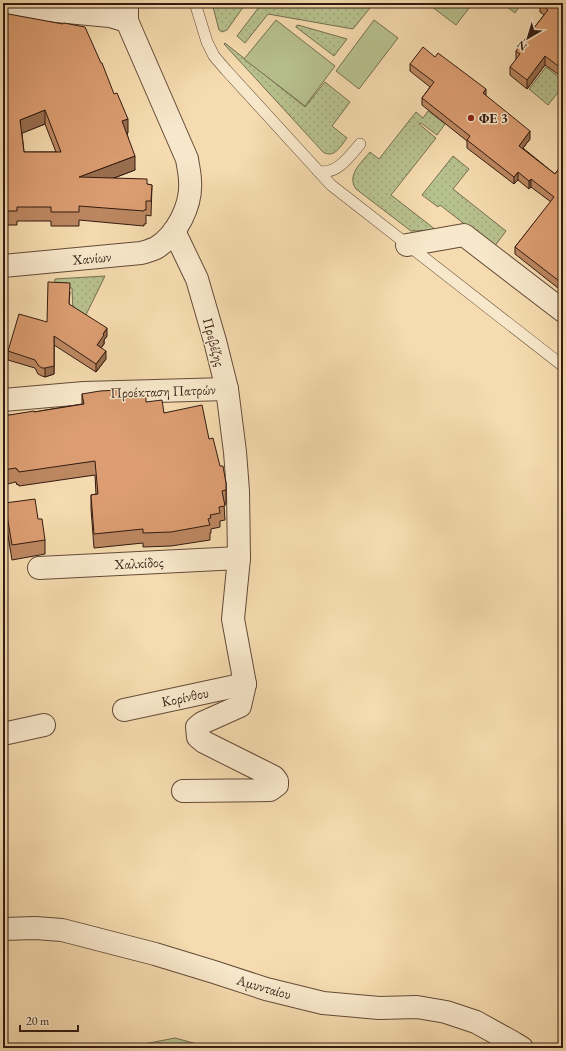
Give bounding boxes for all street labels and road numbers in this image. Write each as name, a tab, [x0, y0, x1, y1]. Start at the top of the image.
street label: Χανίων	[71, 247, 112, 269]
street label: Πρεβέζης	[199, 316, 229, 369]
street label: Προέκταση Πατρών	[110, 380, 216, 402]
street label: Χαλκίδος	[113, 553, 164, 573]
street label: Κορίνθου	[160, 683, 210, 711]
street label: Αμυνταίου	[234, 970, 293, 1003]

